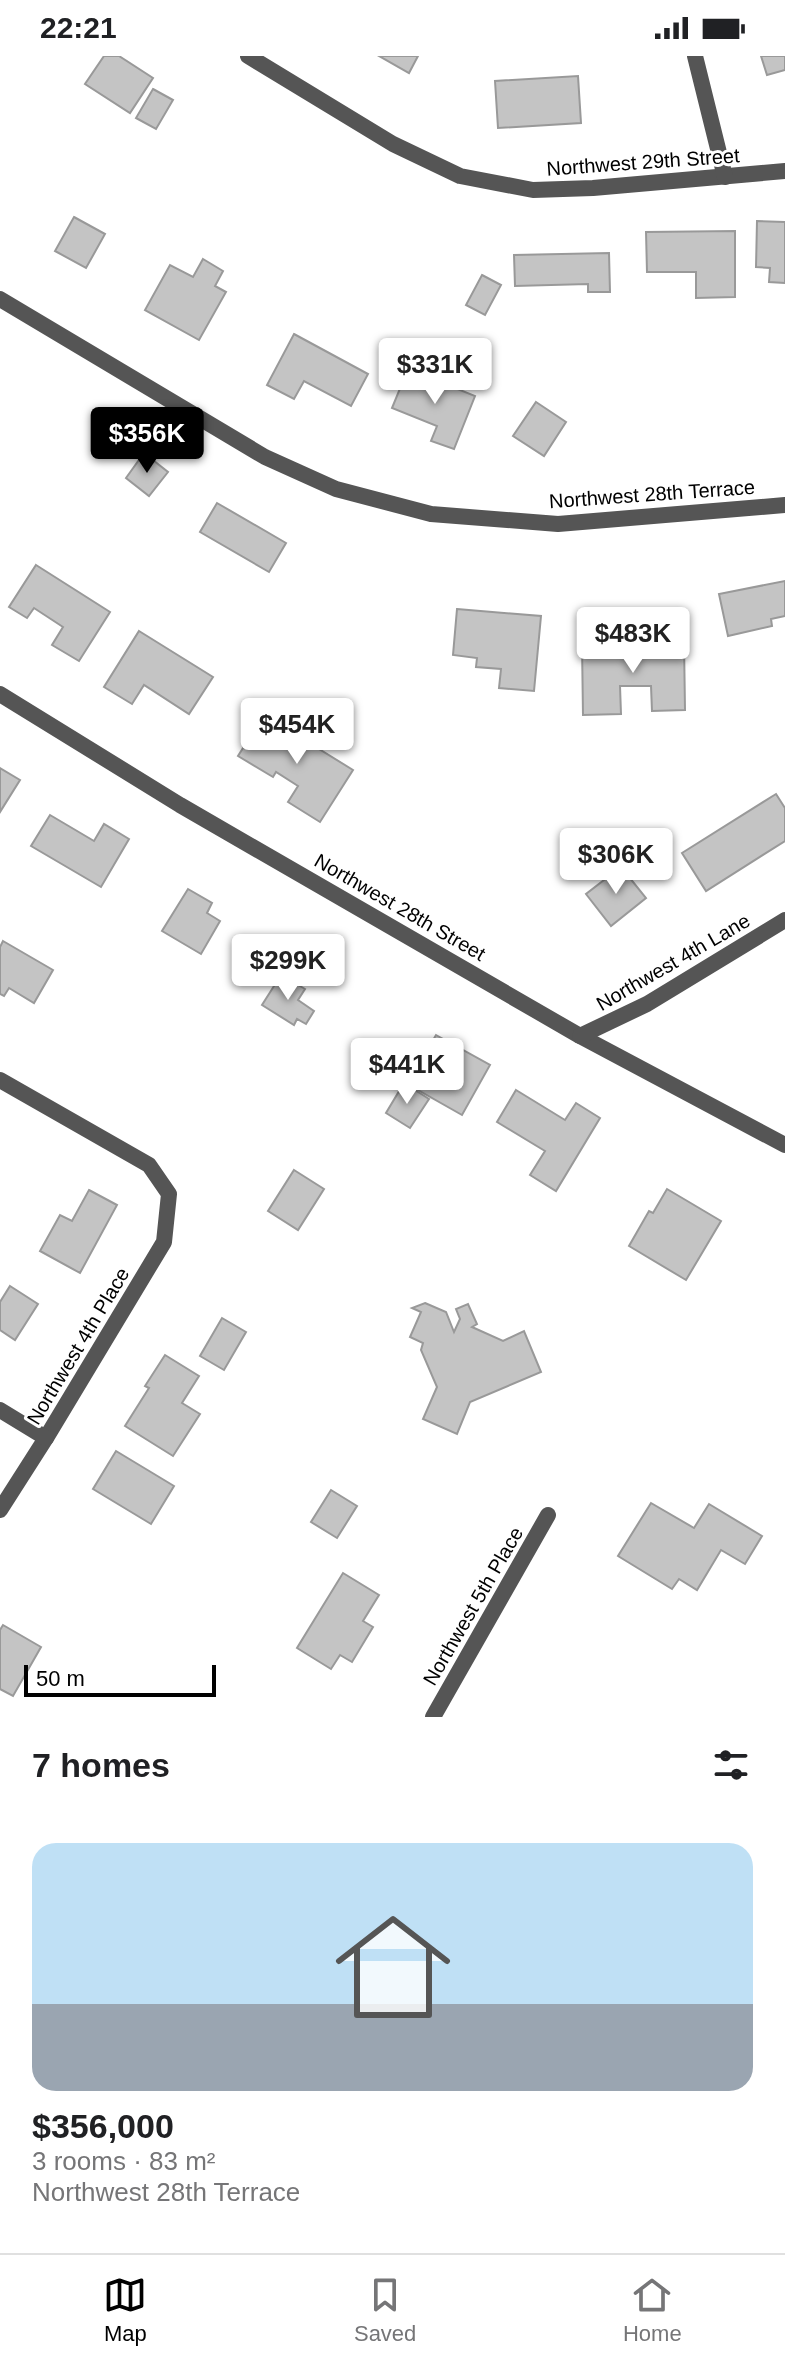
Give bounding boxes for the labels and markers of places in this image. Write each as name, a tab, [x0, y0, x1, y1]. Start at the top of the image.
pin: $331K	[379, 338, 491, 406]
pin: $356K	[91, 407, 203, 475]
pin: $483K	[577, 607, 689, 675]
pin: $454K	[241, 698, 353, 766]
pin: $306K	[560, 828, 672, 896]
pin: $299K	[232, 934, 344, 1002]
pin: $441K	[351, 1038, 463, 1106]

